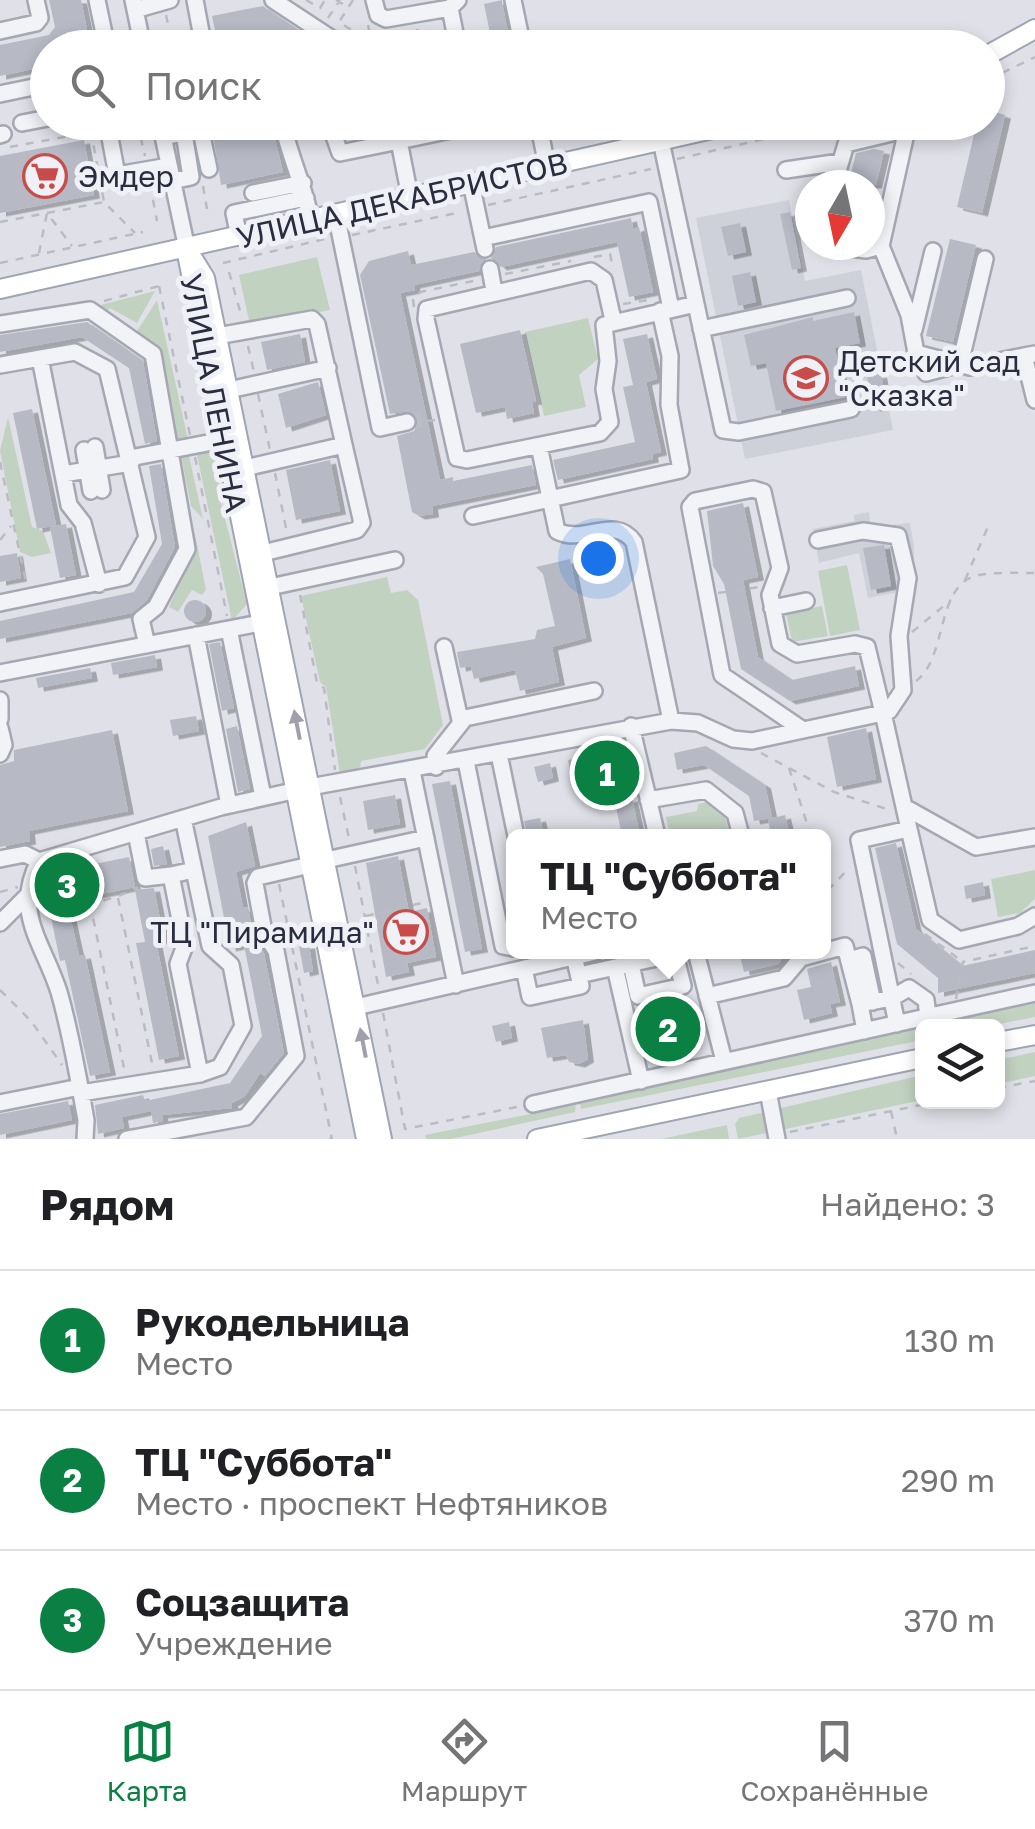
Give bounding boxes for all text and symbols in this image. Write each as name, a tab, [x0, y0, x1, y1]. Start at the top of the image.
search box	[30, 30, 1005, 140]
icon: search	[65, 58, 120, 113]
text: Поиск	[145, 63, 262, 108]
street label: УЛИЦА ДЕКАБРИСТОВ	[233, 144, 571, 256]
supermarket icon: Эмдер	[22, 153, 68, 199]
place label: Эмдер	[78, 158, 174, 194]
north arrow	[795, 170, 885, 260]
street label: УЛИЦА ЛЕНИНА	[173, 271, 255, 515]
place label: Детский сад "Сказка"	[838, 343, 1020, 413]
school or university icon: Детский сад "Сказка"	[783, 355, 829, 401]
your location	[573, 533, 624, 584]
one-way arrow	[289, 709, 305, 740]
pin: 1	[574, 736, 640, 810]
popup	[506, 829, 831, 959]
pin: 3	[34, 848, 100, 922]
text: ТЦ "Суббота"	[540, 853, 797, 898]
text: Место	[540, 898, 638, 936]
supermarket icon: ТЦ "Пирамида"	[383, 909, 429, 955]
place label: ТЦ "Пирамида"	[150, 914, 374, 950]
pin: 2	[636, 992, 700, 1066]
map controls	[915, 1019, 1005, 1109]
button: layers	[915, 1019, 1005, 1109]
one-way arrow	[355, 1027, 371, 1058]
text: Рядом	[40, 1179, 174, 1229]
text: Найдено: 3	[820, 1185, 995, 1223]
text: Рукодельница	[135, 1299, 409, 1344]
text: 1	[64, 1321, 81, 1359]
text: 130 m	[905, 1321, 995, 1359]
text: Место	[135, 1344, 233, 1382]
text: ТЦ "Суббота"	[135, 1439, 392, 1484]
text: 2	[63, 1461, 82, 1499]
text: 290 m	[901, 1461, 995, 1499]
text: Место · проспект Нефтяников	[135, 1484, 608, 1522]
text: Соцзащита	[135, 1579, 349, 1624]
text: 3	[63, 1601, 82, 1639]
text: 370 m	[903, 1601, 995, 1639]
text: Учреждение	[135, 1624, 333, 1662]
tab: Карта	[107, 1714, 188, 1807]
tab: Маршрут	[401, 1714, 527, 1807]
tab: Сохранённые	[740, 1714, 928, 1807]

